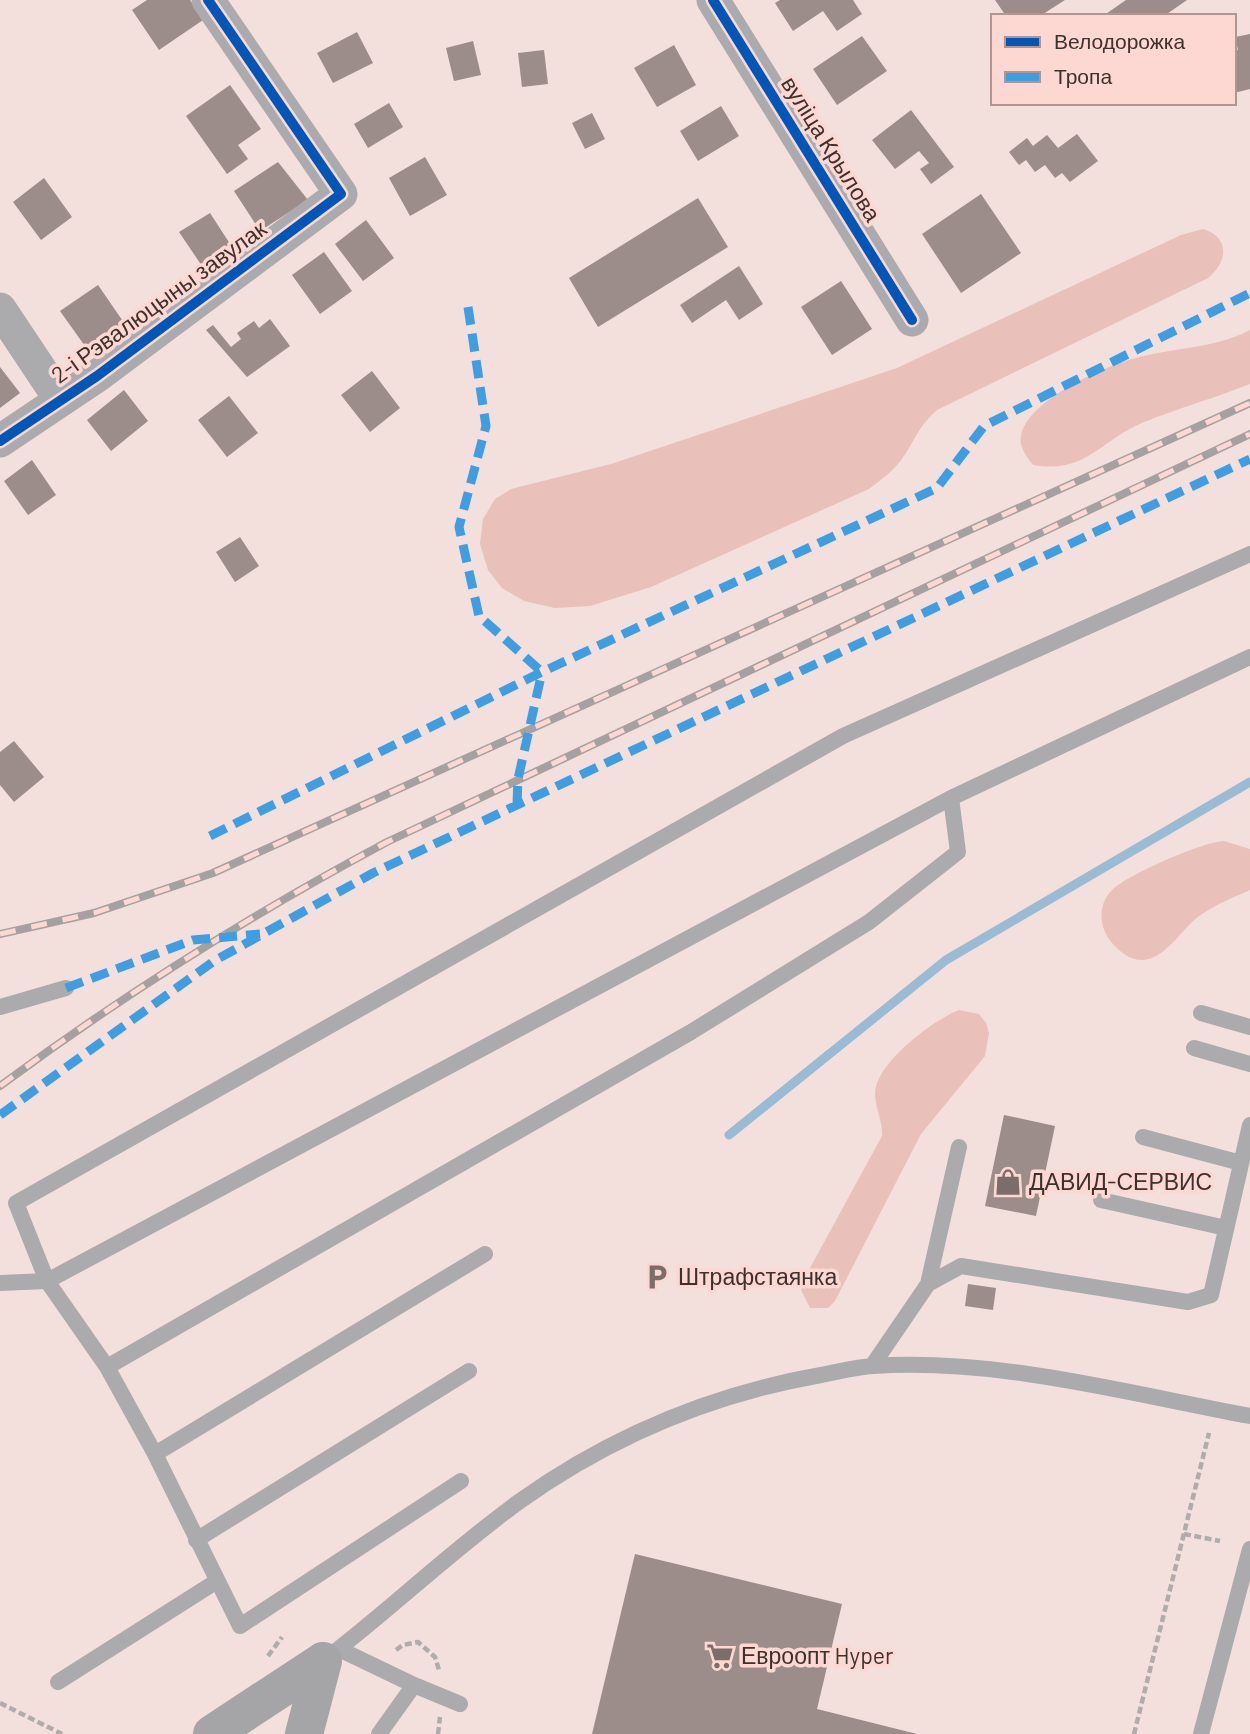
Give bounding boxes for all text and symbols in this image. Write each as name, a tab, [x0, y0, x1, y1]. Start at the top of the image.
legend	[991, 14, 1236, 105]
text: Велодорожка	[1054, 28, 1185, 53]
text: Тропа	[1054, 63, 1112, 88]
street label: вуліца Крылова	[776, 71, 888, 226]
street label: 2-і Рэвалюцыны завулак	[45, 213, 272, 389]
shop icon: ДАВИД-СЕРВИС	[993, 1167, 1023, 1197]
place label: ДАВИД-СЕРВИС	[1029, 1167, 1212, 1195]
parking icon: Штрафстаянка	[642, 1262, 672, 1292]
place label: Штрафстаянка	[678, 1262, 837, 1290]
supermarket icon: Евроопт Hyper	[705, 1641, 735, 1671]
place label: Евроопт Hyper	[741, 1641, 894, 1669]

